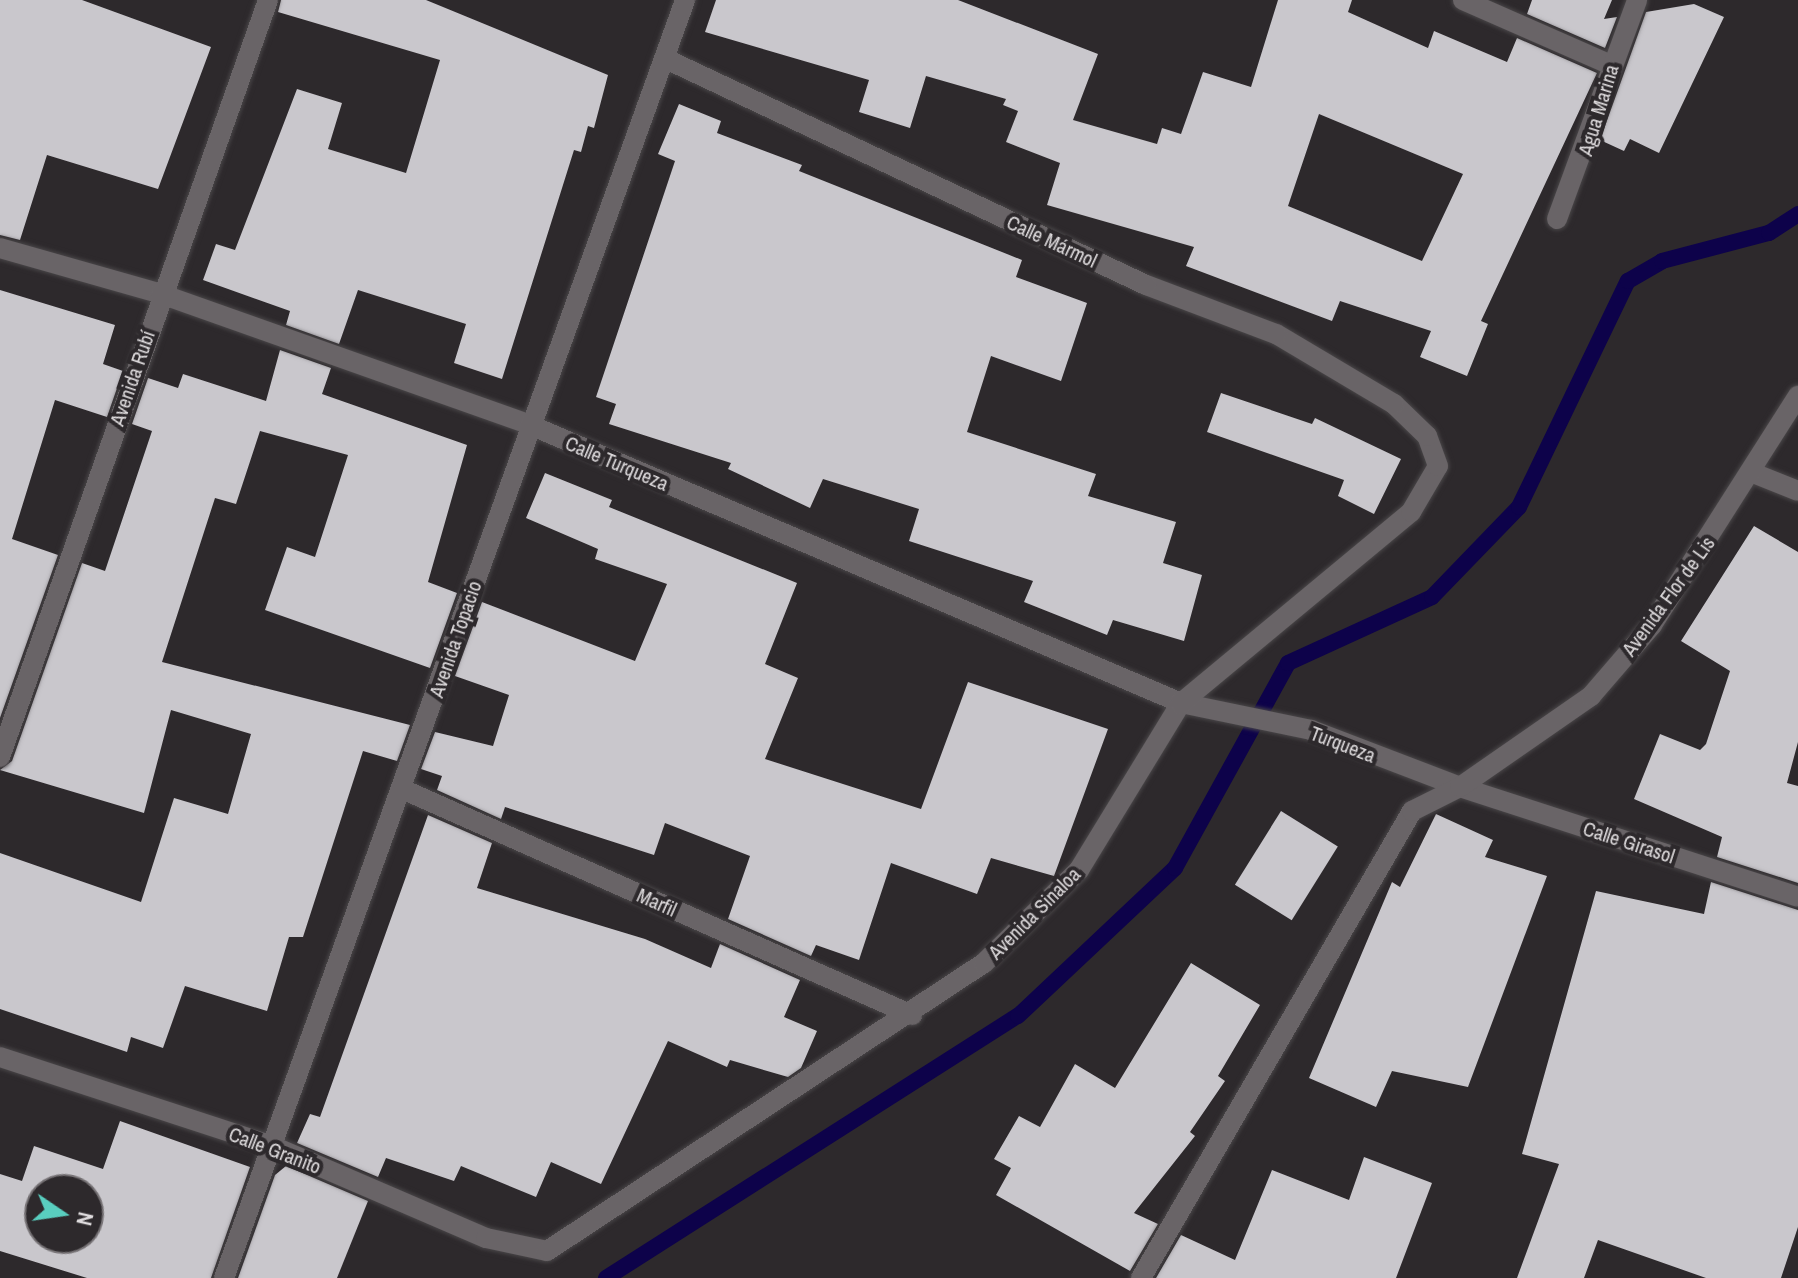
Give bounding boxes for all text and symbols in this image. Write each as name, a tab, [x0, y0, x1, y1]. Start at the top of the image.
street label: Agua Marina	[1573, 62, 1623, 158]
street label: Calle Mármol	[1003, 210, 1101, 272]
street label: Avenida Rubí	[105, 327, 159, 429]
street label: Calle Turqueza	[562, 431, 672, 495]
street label: Avenida Flor de Lis	[1617, 532, 1719, 660]
street label: Avenida Topacio	[424, 577, 486, 701]
street label: Turqueza	[1307, 721, 1379, 767]
street label: Calle Girasol	[1580, 816, 1678, 868]
street label: Avenida Sinaloa	[983, 862, 1085, 964]
street label: Marfil	[633, 883, 681, 921]
street label: Calle Granito	[226, 1121, 324, 1179]
north arrow	[24, 1174, 104, 1254]
text: N	[69, 1209, 102, 1229]

